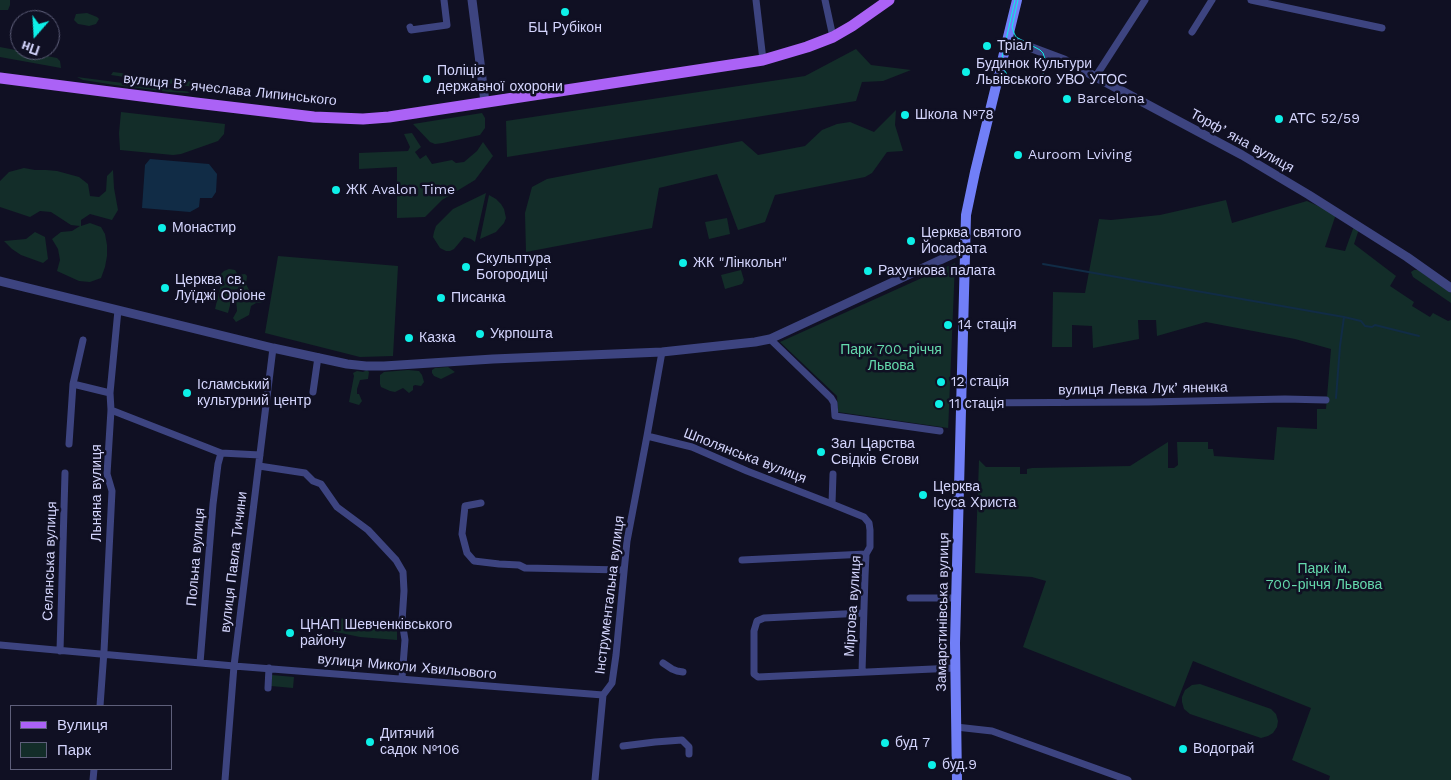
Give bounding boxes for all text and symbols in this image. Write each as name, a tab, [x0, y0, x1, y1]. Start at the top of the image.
marker: БЦ Рубікон	[559, 6, 571, 18]
north arrow	[10, 10, 60, 60]
place label: БЦ Рубікон	[528, 20, 602, 36]
text: Пн	[19, 38, 42, 59]
place label: Тріал	[997, 38, 1032, 54]
marker: Тріал	[981, 40, 993, 52]
place label: Будинок Культури Львівського УВО УТОС	[976, 56, 1127, 88]
place label: Поліція державної охорони	[437, 63, 563, 95]
marker: Будинок Культури Львівського УВО УТОС	[960, 66, 972, 78]
street label: вулиця Вʼячеслава Липинського	[122, 70, 338, 110]
marker: Поліція державної охорони	[421, 73, 433, 85]
place label: Barcelona	[1077, 91, 1145, 107]
marker: Barcelona	[1061, 93, 1073, 105]
street label: Торфʼяна вулиця	[1187, 105, 1297, 177]
place label: Школа №78	[915, 107, 994, 123]
marker: Школа №78	[899, 109, 911, 121]
place label: АТС 52/59	[1289, 111, 1360, 127]
marker: АТС 52/59	[1273, 113, 1285, 125]
place label: Auroom Lviving	[1028, 147, 1132, 163]
marker: Auroom Lviving	[1012, 149, 1024, 161]
place label: ЖК Avalon Time	[346, 182, 455, 198]
marker: ЖК Avalon Time	[330, 184, 342, 196]
place label: Монастир	[172, 220, 236, 236]
marker: Монастир	[156, 222, 168, 234]
place label: Церква святого Йосафата	[921, 225, 1021, 258]
marker: Церква святого Йосафата	[905, 235, 917, 247]
place label: Скульптура Богородиці	[476, 251, 551, 284]
place label: ЖК "Лінкольн"	[693, 255, 787, 271]
marker: ЖК "Лінкольн"	[677, 257, 689, 269]
marker: Скульптура Богородиці	[460, 261, 472, 273]
place label: Рахункова палата	[878, 263, 995, 279]
marker: Рахункова палата	[862, 265, 874, 277]
place label: Церква св. Луїджі Оріоне	[175, 272, 266, 304]
marker: Церква св. Луїджі Оріоне	[159, 282, 171, 294]
place label: Писанка	[451, 290, 506, 306]
marker: Писанка	[435, 292, 447, 304]
place label: 14 стація	[958, 317, 1017, 333]
marker: 14 стація	[942, 319, 954, 331]
place label: Укрпошта	[490, 326, 553, 342]
marker: Укрпошта	[474, 328, 486, 340]
place label: Казка	[419, 330, 455, 346]
marker: Казка	[403, 332, 415, 344]
park label: Парк 700-річчя Львова	[840, 342, 942, 374]
place label: 12 стація	[951, 374, 1009, 390]
marker: 12 стація	[935, 376, 947, 388]
place label: Ісламський культурний центр	[197, 377, 311, 410]
street label: вулиця Левка Лукʼяненка	[1058, 379, 1228, 399]
marker: Ісламський культурний центр	[181, 387, 193, 399]
place label: 11 стація	[949, 396, 1004, 412]
marker: 11 стація	[933, 398, 945, 410]
street label: Шполянська вулиця	[681, 425, 809, 487]
place label: Зал Царства Свідків Єгови	[831, 436, 919, 468]
street label: Льняна вулиця	[89, 444, 105, 542]
marker: Зал Царства Свідків Єгови	[815, 446, 827, 458]
place label: Церква Ісуса Христа	[933, 479, 1016, 512]
marker: Церква Ісуса Христа	[917, 489, 929, 501]
street label: вулиця Павла Тичини	[217, 490, 251, 634]
street label: Селянська вулиця	[40, 501, 60, 621]
street label: Польна вулиця	[183, 507, 209, 607]
street label: Інструментальна вулиця	[592, 515, 628, 675]
street label: Замарстинівська вулиця	[933, 532, 953, 692]
street label: Міртова вулиця	[841, 555, 865, 657]
park label: Парк ім. 700-річчя Львова	[1266, 561, 1382, 594]
place label: ЦНАП Шевченківського району	[300, 617, 452, 650]
marker: ЦНАП Шевченківського району	[284, 627, 296, 639]
street label: вулиця Миколи Хвильового	[317, 651, 497, 683]
legend	[10, 705, 172, 770]
text: Вулиця	[57, 716, 108, 734]
place label: Дитячий садок №106	[380, 726, 460, 759]
place label: буд 7	[895, 735, 930, 751]
marker: Дитячий садок №106	[364, 736, 376, 748]
marker: буд 7	[879, 737, 891, 749]
text: Парк	[57, 741, 91, 759]
place label: Водограй	[1193, 741, 1254, 757]
marker: Водограй	[1177, 743, 1189, 755]
place label: буд.9	[942, 757, 977, 773]
marker: буд.9	[926, 759, 938, 771]

